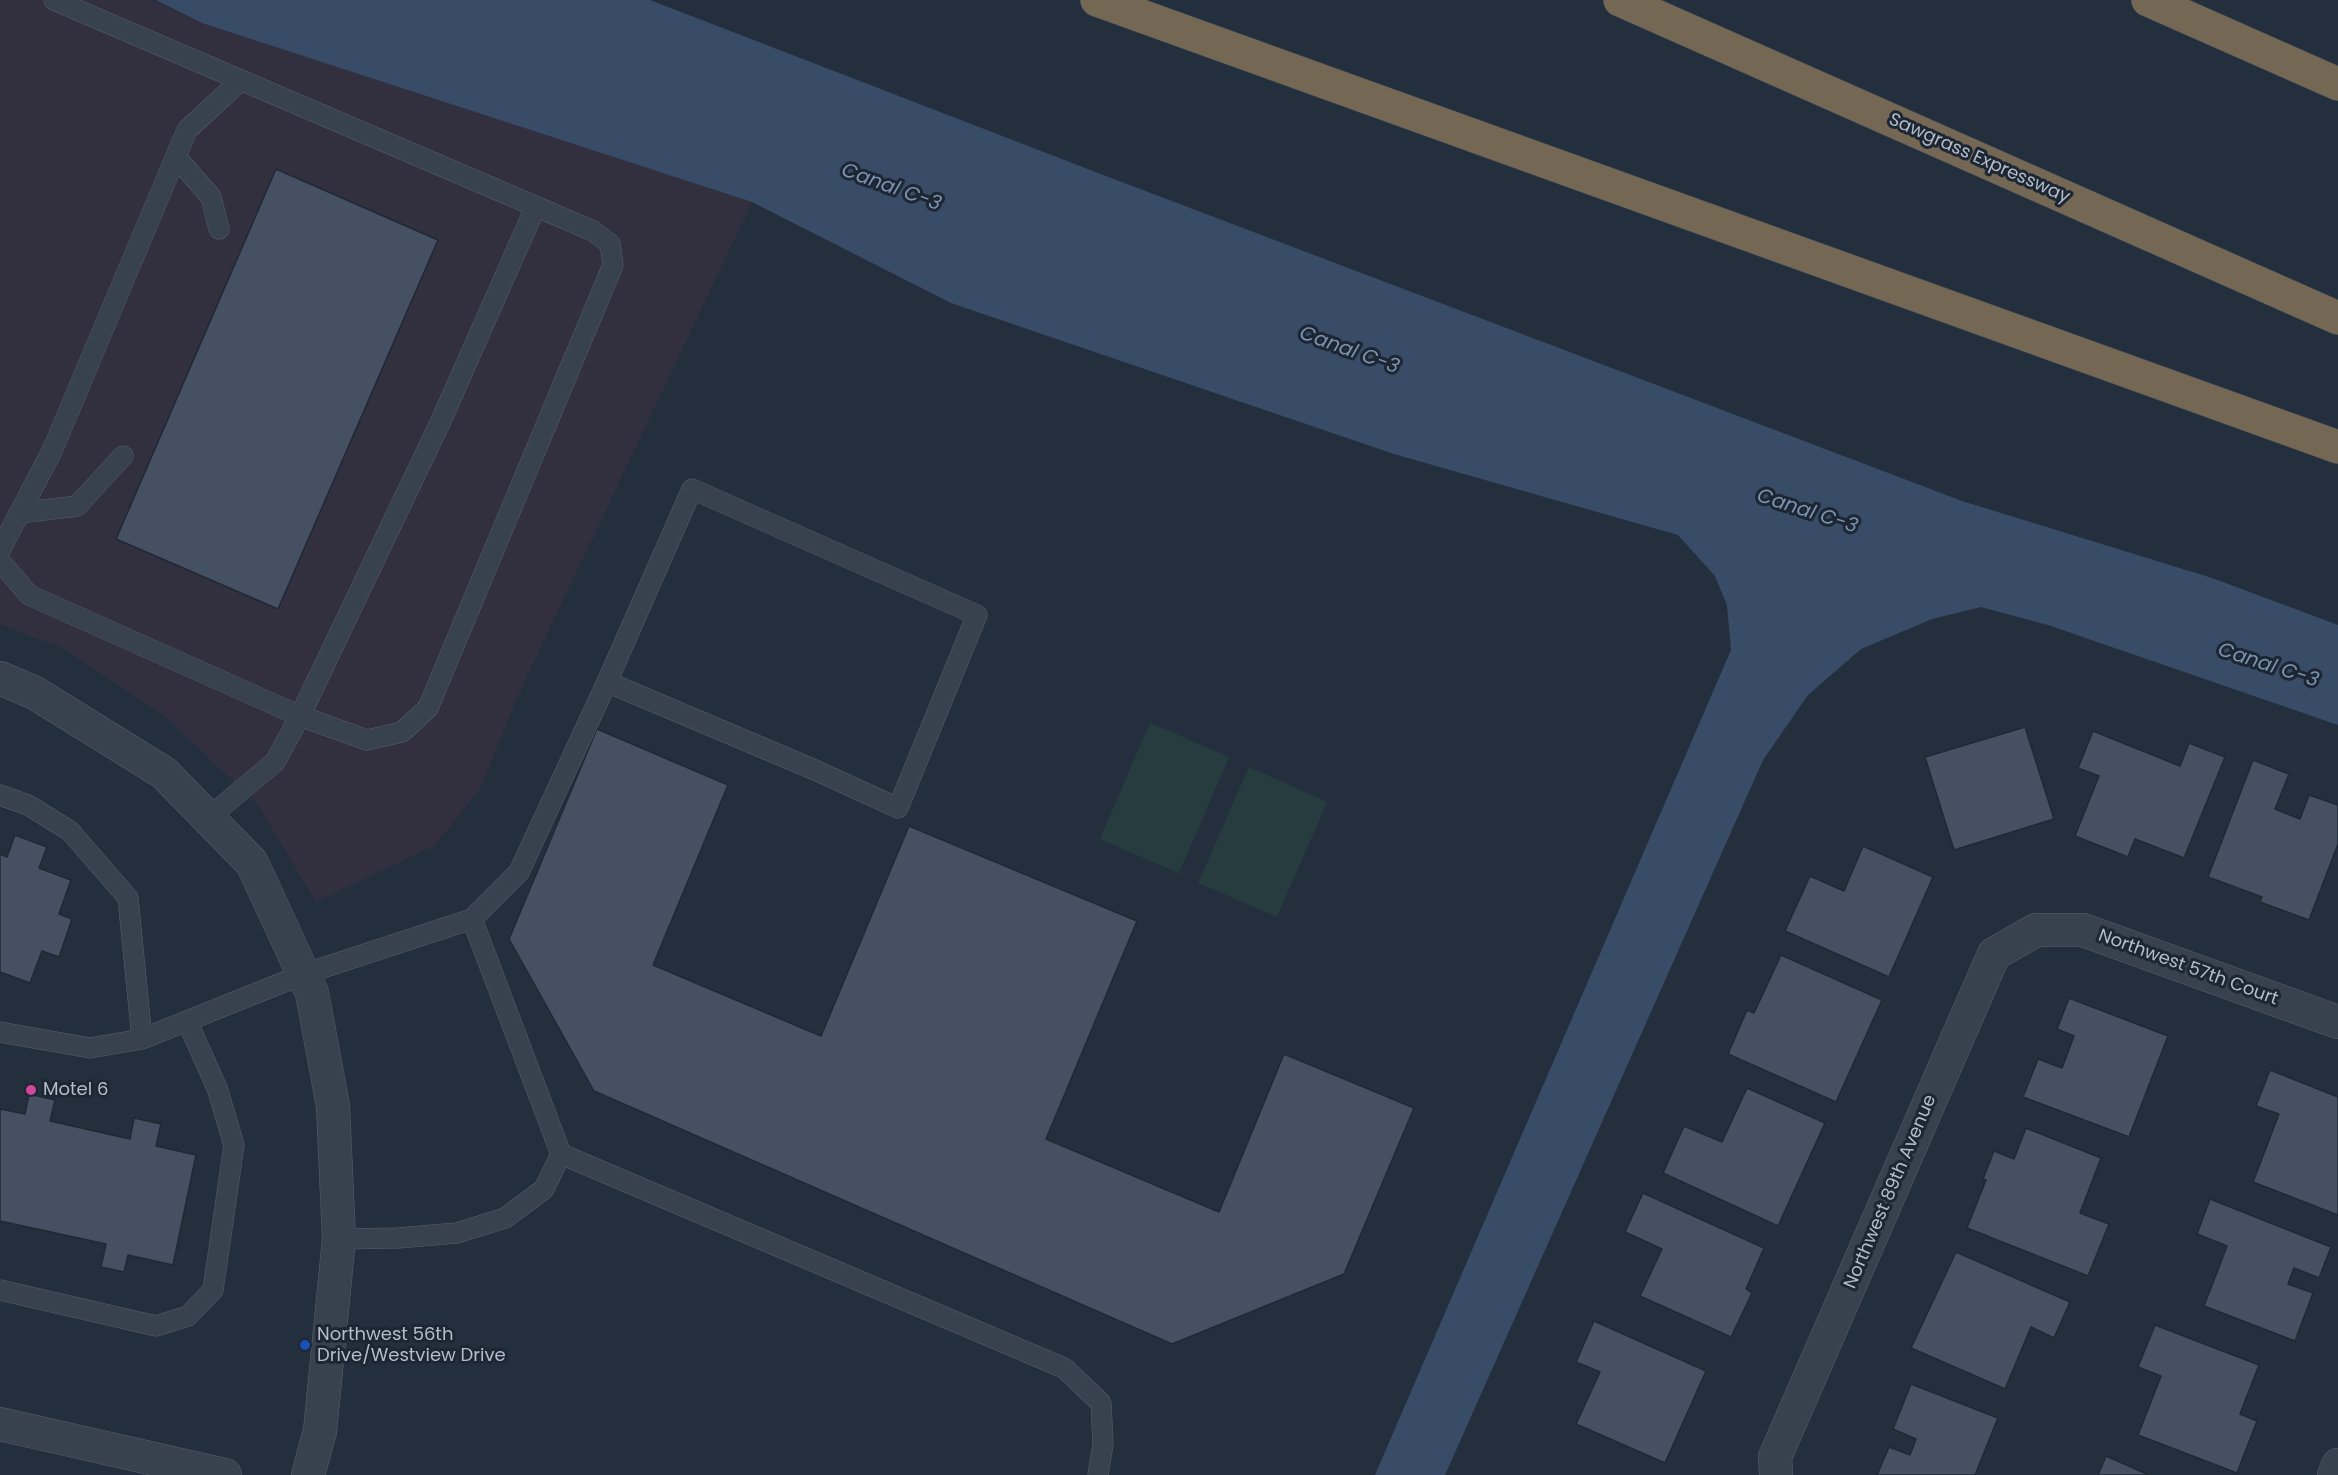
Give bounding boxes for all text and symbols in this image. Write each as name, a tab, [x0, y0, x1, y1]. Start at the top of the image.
street label: Sawgrass Expressway	[1885, 109, 2073, 209]
water label: Canal C-3	[838, 159, 944, 217]
water label: Canal C-3	[1296, 322, 1402, 380]
water label: Canal C-3	[1754, 484, 1860, 540]
water label: Canal C-3	[2215, 638, 2321, 694]
street label: Northwest 57th Court	[2095, 925, 2281, 1011]
place label: Motel 6	[43, 1079, 108, 1101]
marker: Motel 6	[24, 1083, 38, 1097]
street label: Northwest 89th Avenue	[1840, 1092, 1942, 1292]
place label: Northwest 56th Drive/Westview Drive	[317, 1324, 506, 1366]
marker: Northwest 56th Drive/Westview Drive	[298, 1338, 312, 1352]

